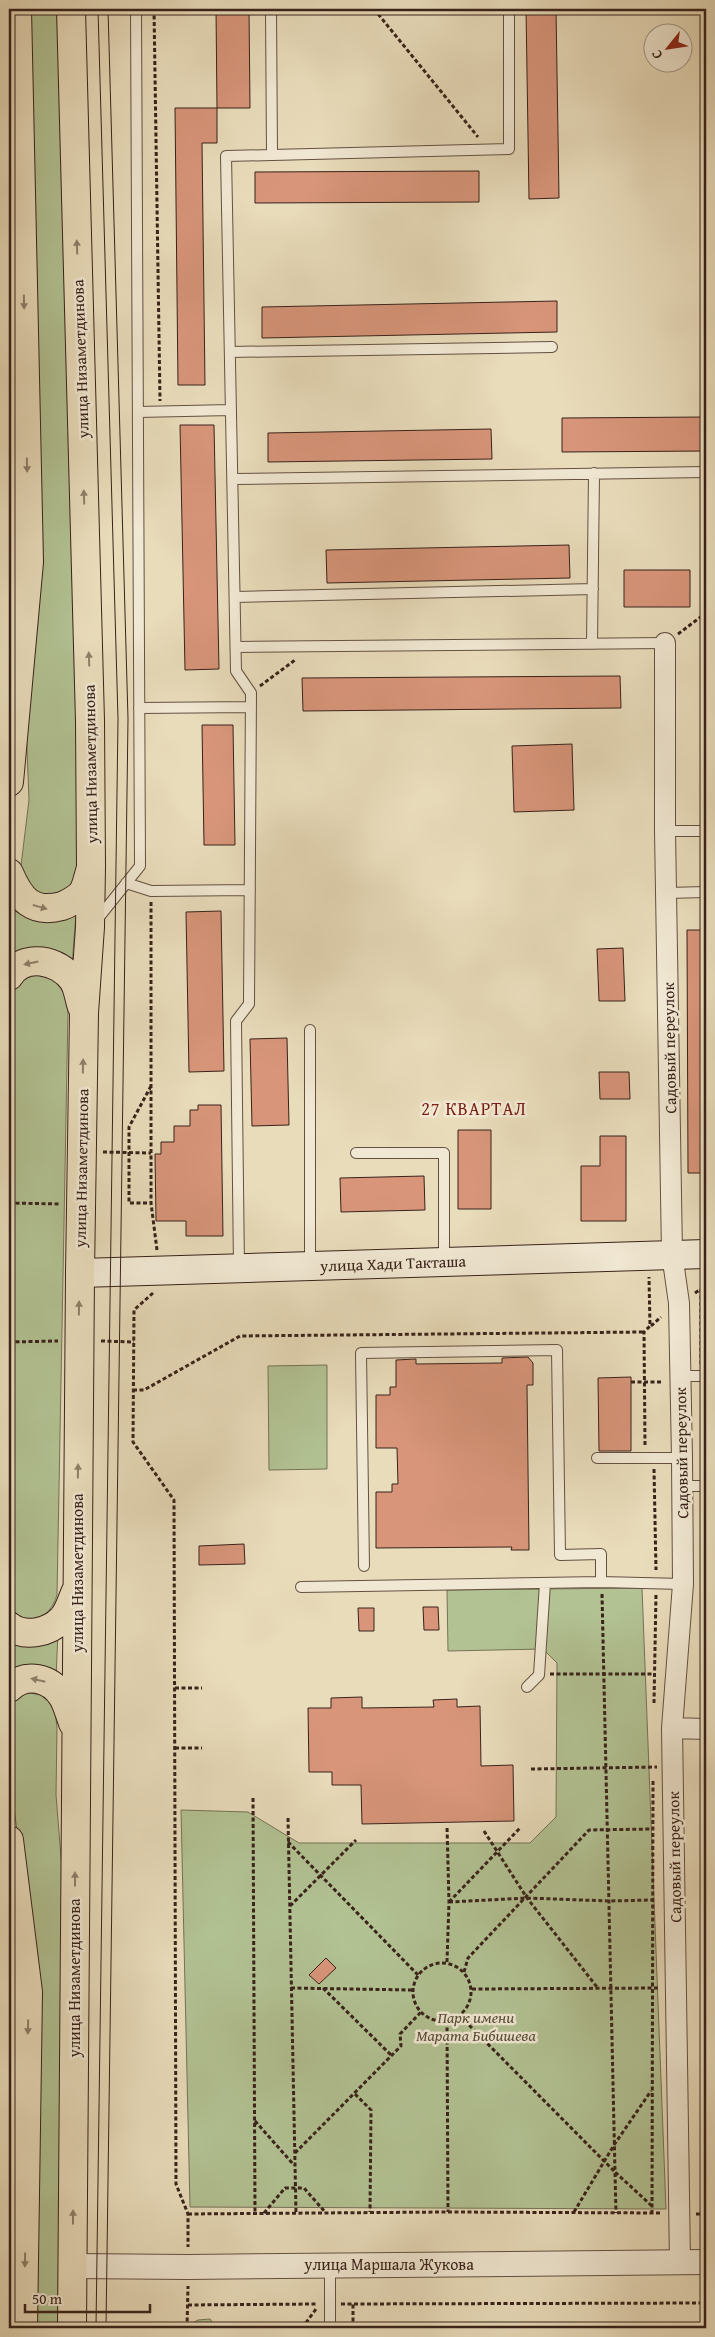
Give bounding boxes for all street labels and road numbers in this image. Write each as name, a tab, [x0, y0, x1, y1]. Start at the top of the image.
street label: улица Низаметдинова	[65, 279, 95, 440]
street label: улица Низаметдинова	[77, 684, 103, 845]
street label: Садовый переулок	[656, 981, 682, 1114]
street label: улица Низаметдинова	[68, 1088, 94, 1249]
street label: улица Хади Такташа	[319, 1248, 467, 1278]
street label: Садовый переулок	[668, 1386, 694, 1519]
street label: улица Низаметдинова	[65, 1493, 89, 1654]
street label: Садовый переулок	[661, 1790, 687, 1923]
street label: улица Низаметдинова	[62, 1898, 86, 2059]
street label: улица Маршала Жукова	[303, 2252, 474, 2276]

